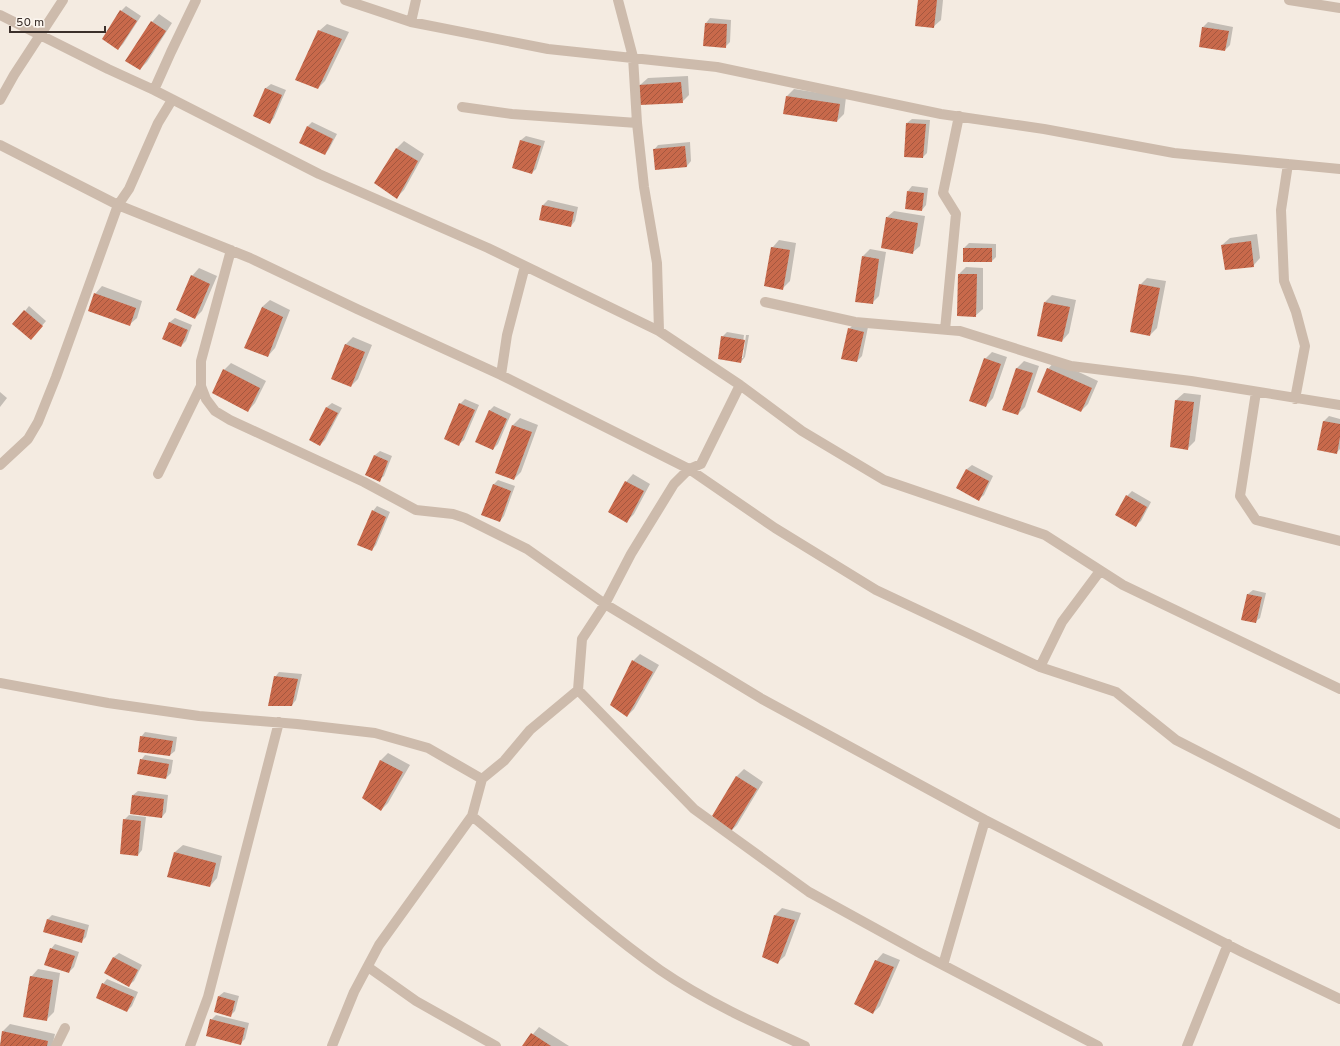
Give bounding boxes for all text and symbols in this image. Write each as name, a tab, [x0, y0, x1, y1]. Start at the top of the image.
scale bar	[10, 8, 105, 34]
text: 50 m	[16, 15, 44, 31]

